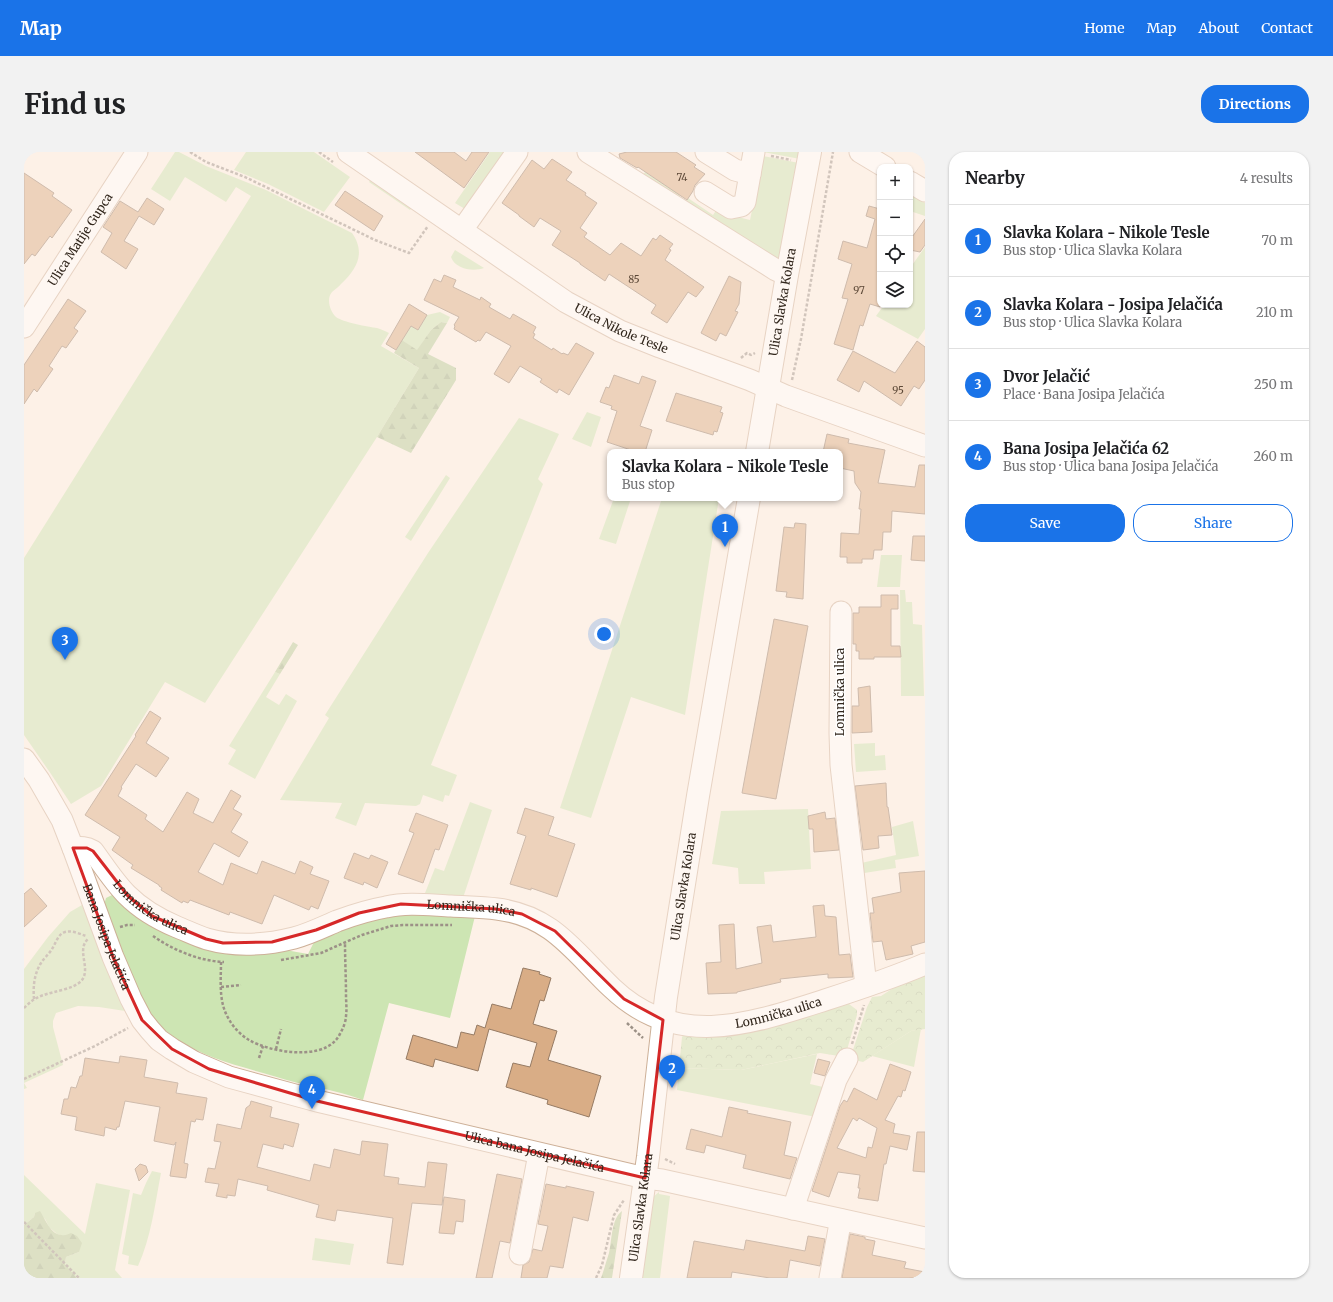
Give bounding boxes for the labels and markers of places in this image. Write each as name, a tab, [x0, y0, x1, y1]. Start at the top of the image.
pin: 1	[712, 514, 738, 547]
pin: 3	[52, 627, 78, 660]
pin: 2	[659, 1055, 685, 1088]
pin: 4	[299, 1076, 325, 1109]

